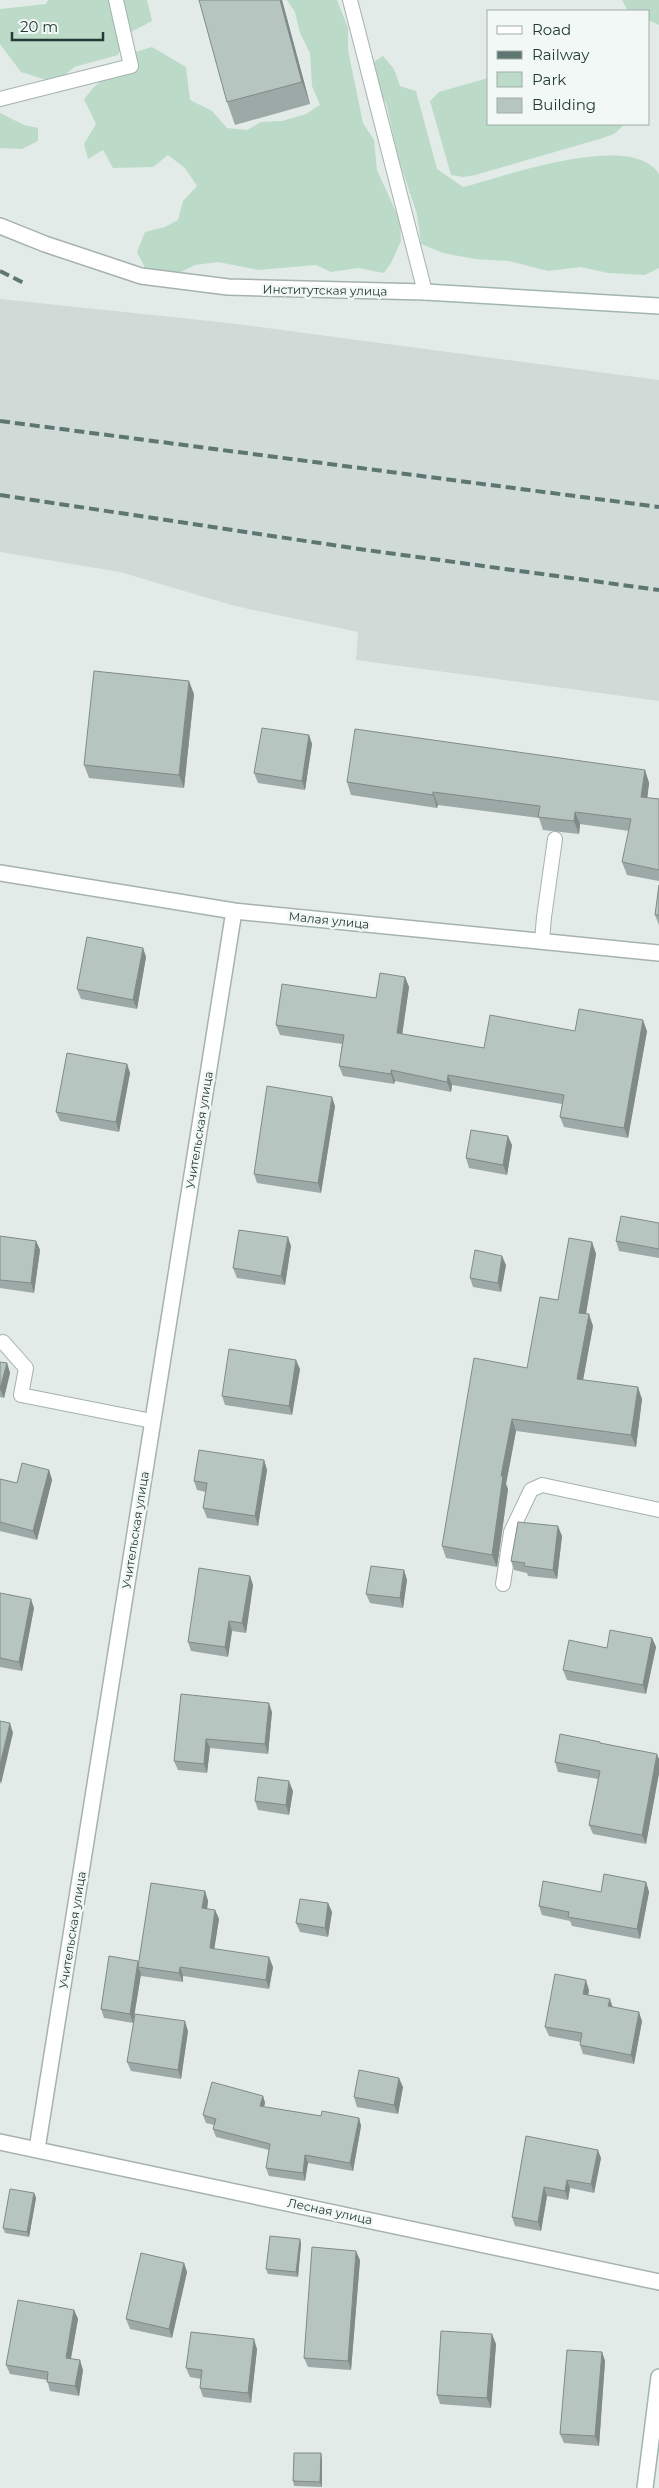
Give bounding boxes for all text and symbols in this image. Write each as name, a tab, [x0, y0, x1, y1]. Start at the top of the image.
scale bar	[12, 10, 104, 42]
legend	[487, 10, 649, 125]
text: 20 m	[20, 17, 58, 36]
text: Road	[532, 20, 571, 39]
text: Railway	[532, 45, 590, 64]
text: Park	[532, 70, 566, 89]
text: Building	[532, 95, 596, 114]
street label: Институтская улица	[262, 281, 388, 299]
street label: Малая улица	[288, 908, 370, 932]
street label: Учительская улица	[182, 1070, 216, 1190]
street label: Учительская улица	[118, 1470, 152, 1590]
street label: Учительская улица	[55, 1870, 89, 1990]
street label: Лесная улица	[286, 2195, 374, 2227]

